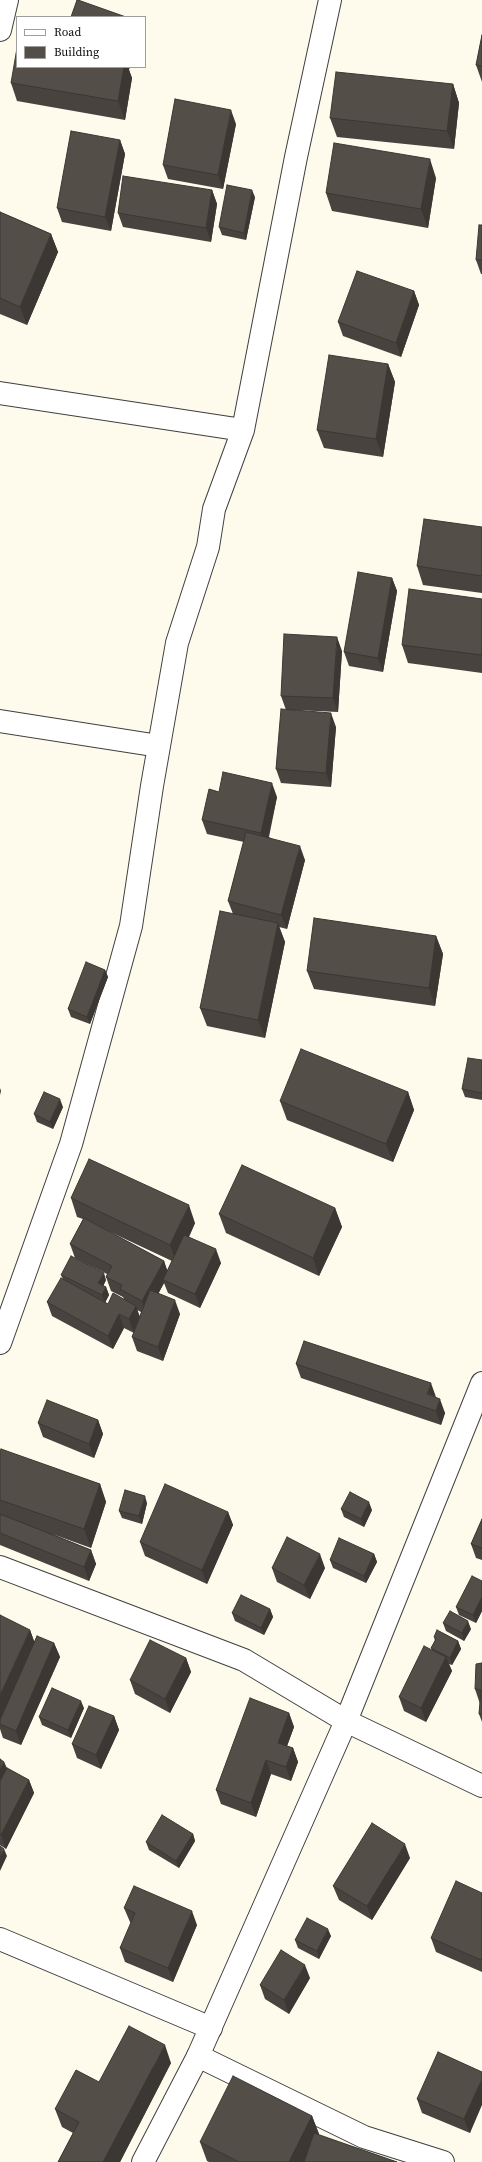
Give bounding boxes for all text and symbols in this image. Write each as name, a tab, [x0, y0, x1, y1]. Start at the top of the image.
legend	[16, 16, 146, 68]
text: Road	[54, 24, 81, 40]
text: Building	[54, 44, 99, 60]

